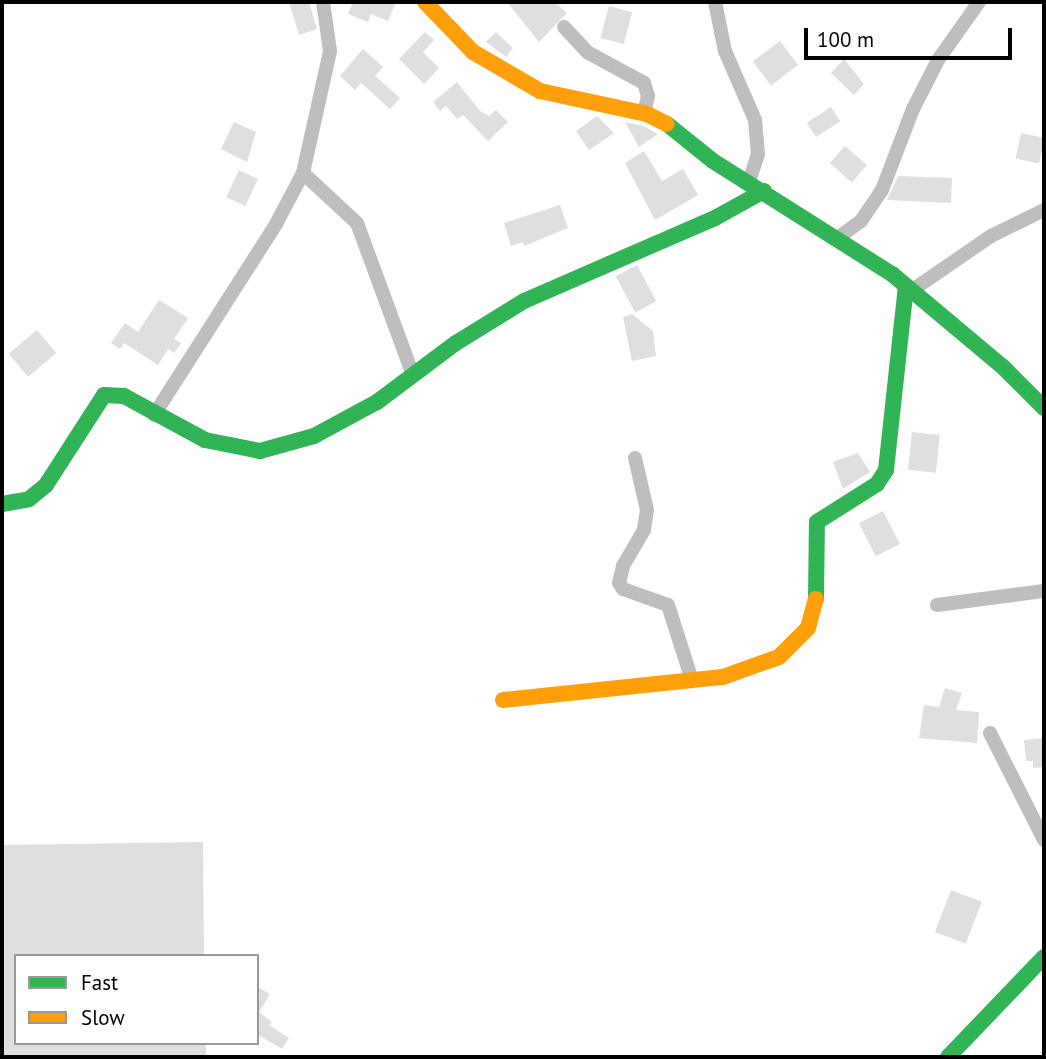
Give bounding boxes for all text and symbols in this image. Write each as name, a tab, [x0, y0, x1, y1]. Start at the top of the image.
scale bar	[808, 14, 1016, 58]
text: 100 m	[817, 26, 874, 53]
legend	[14, 954, 259, 1045]
text: Fast	[81, 969, 118, 996]
text: Slow	[81, 1004, 125, 1031]

